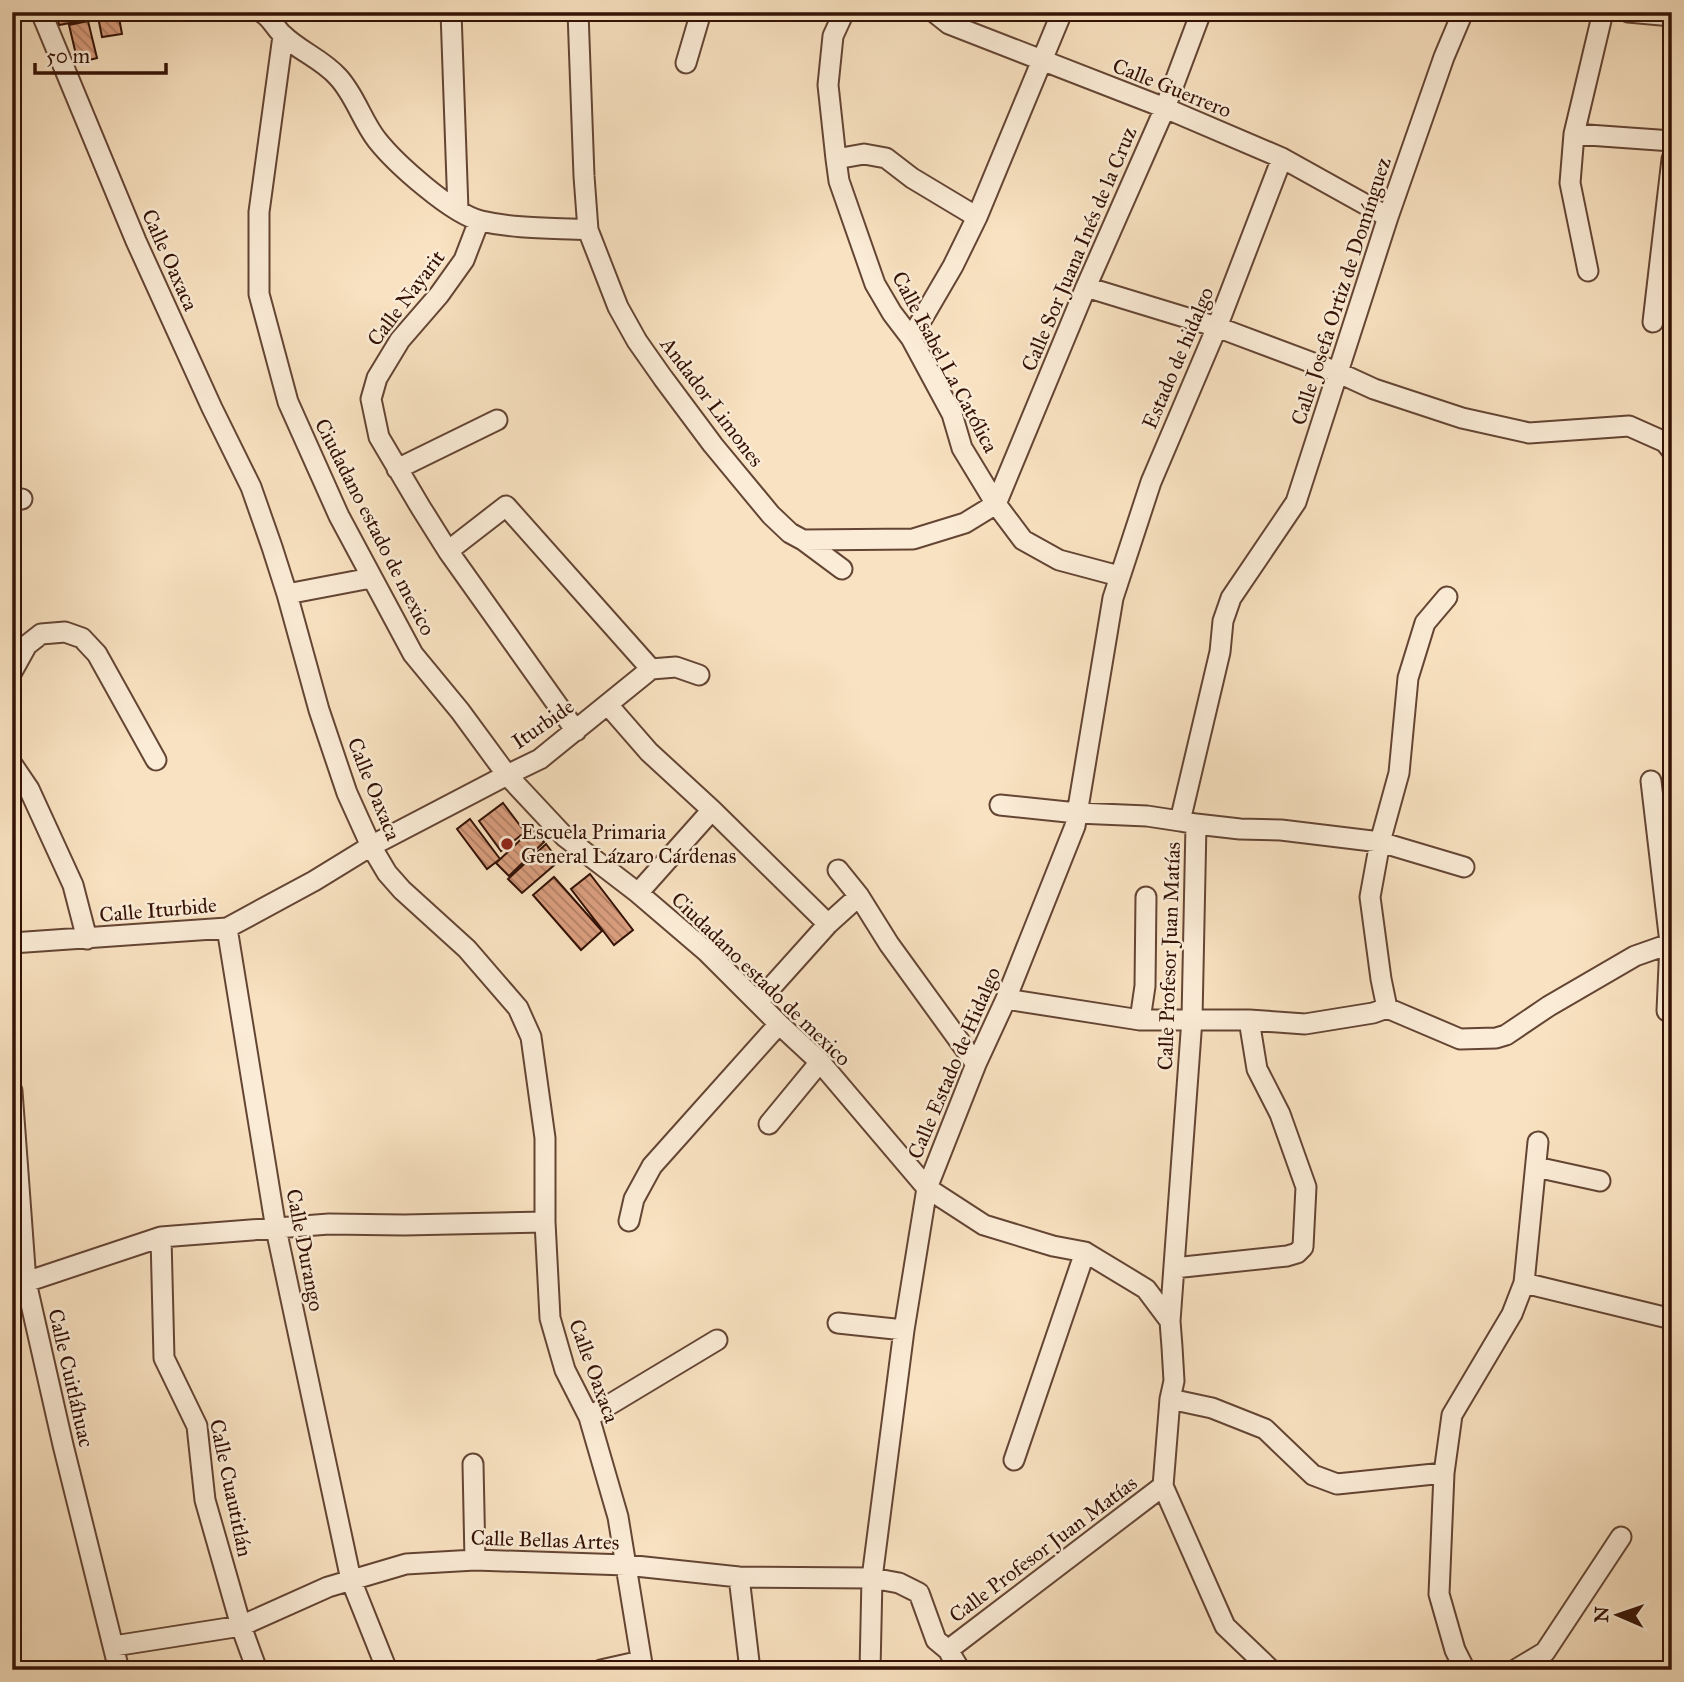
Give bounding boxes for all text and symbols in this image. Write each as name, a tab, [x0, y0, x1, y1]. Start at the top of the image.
scale bar	[35, 32, 166, 76]
text: 50 m	[46, 43, 91, 69]
street label: Calle Guerrero	[1109, 52, 1235, 124]
street label: Calle Sor Juana Inés de la Cruz	[1016, 123, 1142, 375]
street label: Calle Josefa Ortiz de Domínguez	[1285, 153, 1397, 428]
street label: Calle Oaxaca	[136, 205, 204, 315]
street label: Calle Nayarit	[362, 244, 451, 351]
street label: Calle Isabel La Católica	[886, 267, 1004, 457]
street label: Estado de hidalgo	[1136, 283, 1220, 433]
street label: Andador Limones	[654, 331, 769, 472]
street label: Ciudadano estado de mexico	[309, 414, 441, 640]
street label: Iturbide	[507, 693, 579, 755]
street label: Calle Oaxaca	[342, 734, 406, 844]
place label: Escuela Primaria General Lázaro Cárdenas	[521, 819, 736, 869]
marker: Escuela Primaria General Lázaro Cárdenas	[499, 836, 515, 852]
street label: Calle Profesor Juan Matías	[1152, 841, 1186, 1071]
street label: Ciudadano estado de mexico	[666, 886, 856, 1072]
street label: Calle Iturbide	[98, 892, 218, 928]
street label: Calle Estado de Hidalgo	[902, 963, 1006, 1163]
street label: Calle Durango	[280, 1187, 330, 1314]
street label: Calle Cuitláhuac	[42, 1306, 100, 1450]
street label: Calle Oaxaca	[563, 1316, 625, 1427]
street label: Calle Cuautitlán	[204, 1417, 258, 1559]
street label: Calle Profesor Juan Matías	[944, 1470, 1142, 1628]
street label: Calle Bellas Artes	[470, 1524, 620, 1556]
north arrow	[1582, 1580, 1652, 1650]
text: N	[1590, 1606, 1613, 1623]

